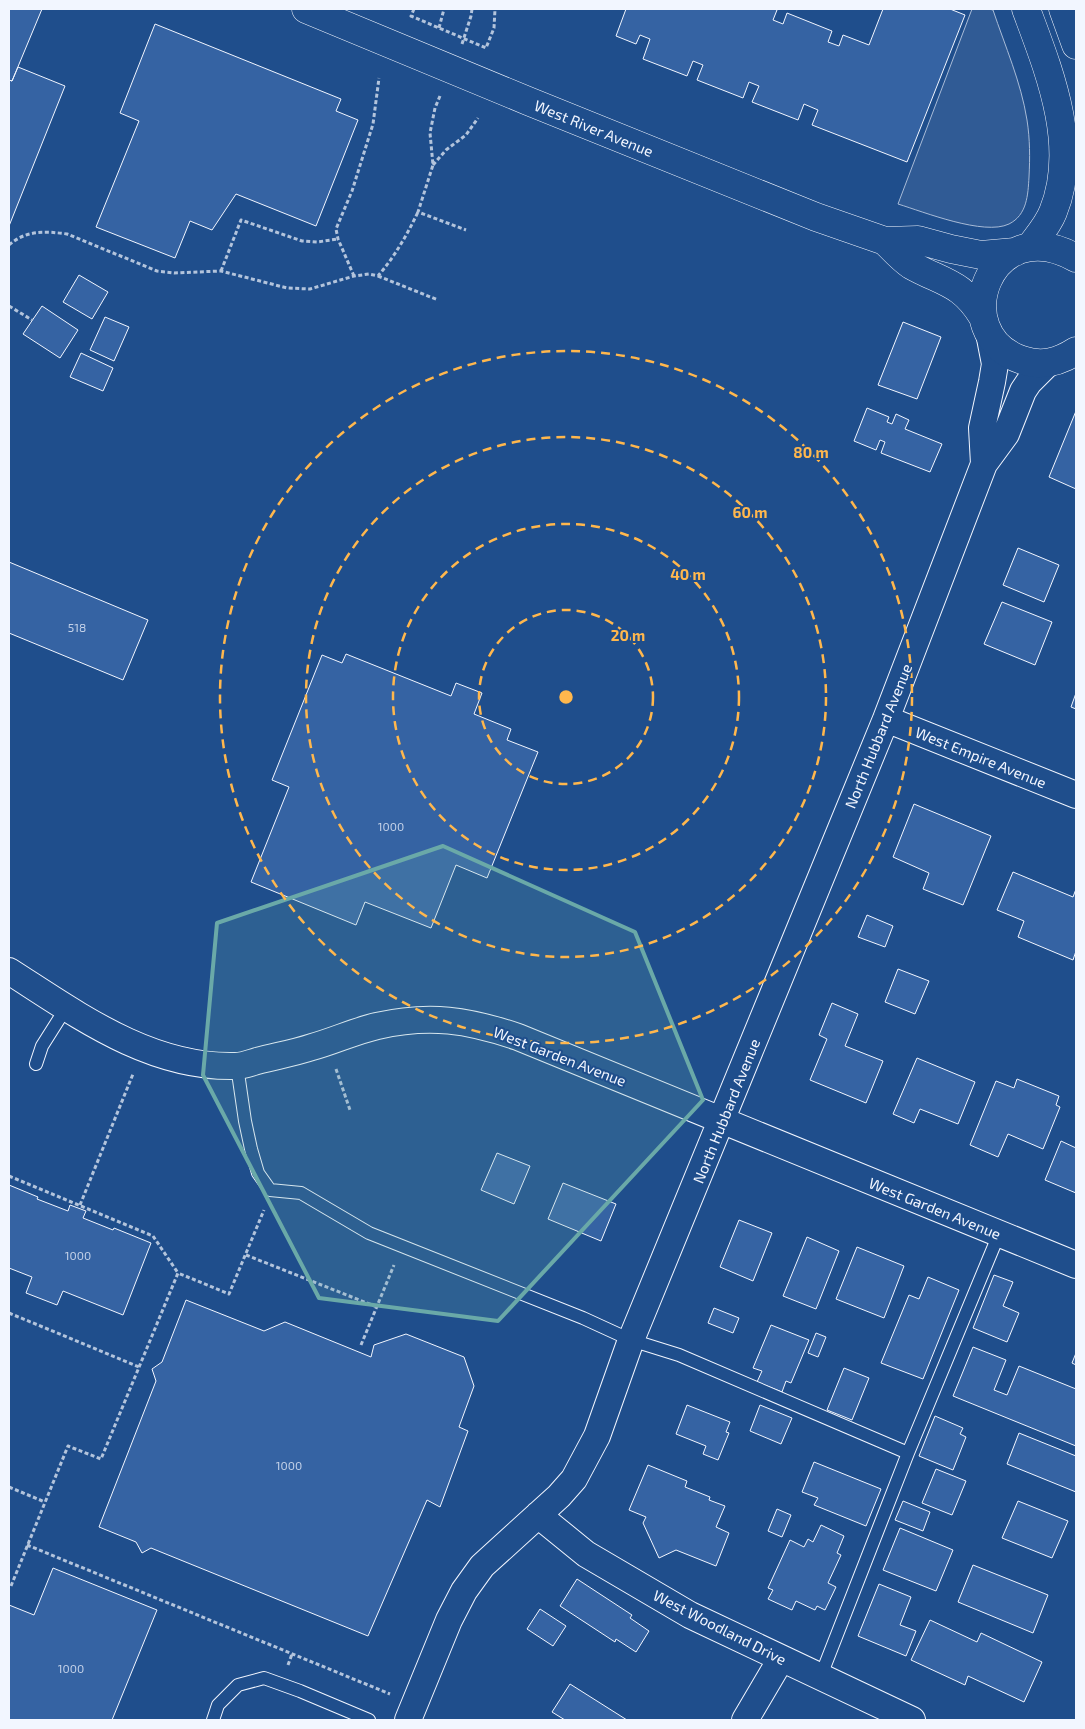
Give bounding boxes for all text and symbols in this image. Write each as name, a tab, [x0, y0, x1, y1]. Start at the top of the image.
street label: West River Avenue	[532, 96, 656, 160]
text: 80 m	[793, 443, 829, 461]
text: 60 m	[733, 503, 767, 521]
text: 40 m	[670, 565, 706, 583]
house number: 518	[68, 620, 86, 634]
text: 20 m	[611, 626, 645, 644]
street label: North Hubbard Avenue	[841, 661, 915, 811]
centre of rings	[557, 688, 575, 706]
street label: West Empire Avenue	[913, 722, 1049, 792]
house number: 1000	[378, 819, 404, 833]
street label: West Garden Avenue	[491, 1022, 629, 1090]
street label: North Hubbard Avenue	[689, 1036, 763, 1186]
street label: West Garden Avenue	[866, 1173, 1004, 1243]
house number: 1000	[65, 1248, 91, 1262]
house number: 1000	[276, 1458, 302, 1472]
street label: West Woodland Drive	[650, 1586, 790, 1668]
house number: 1000	[58, 1661, 84, 1675]

